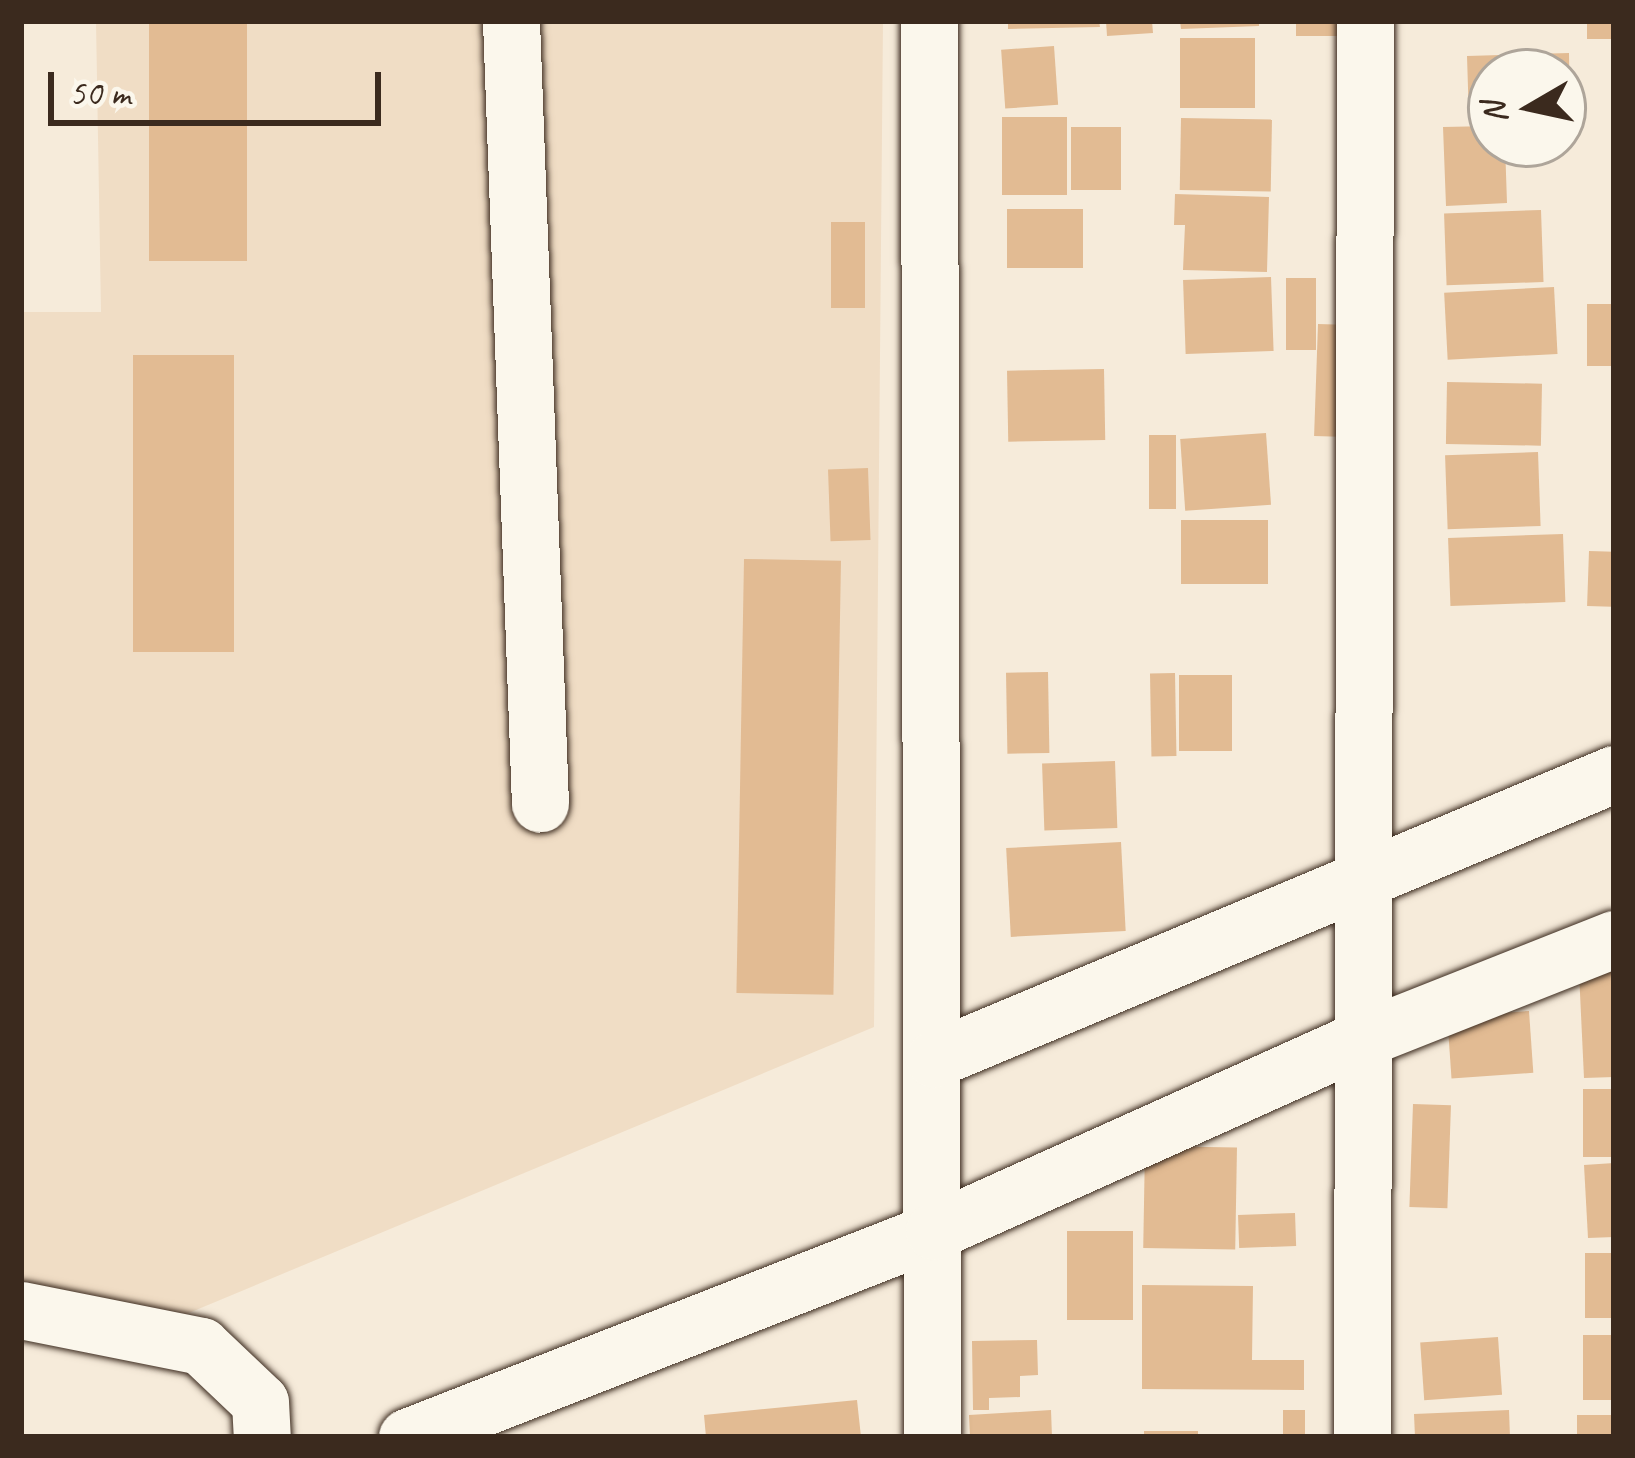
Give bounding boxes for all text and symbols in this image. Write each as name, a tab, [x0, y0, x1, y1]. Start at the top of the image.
scale bar	[54, 48, 387, 122]
north arrow	[1467, 48, 1587, 168]
text: 50 m	[69, 70, 130, 116]
text: N	[1472, 100, 1517, 127]

